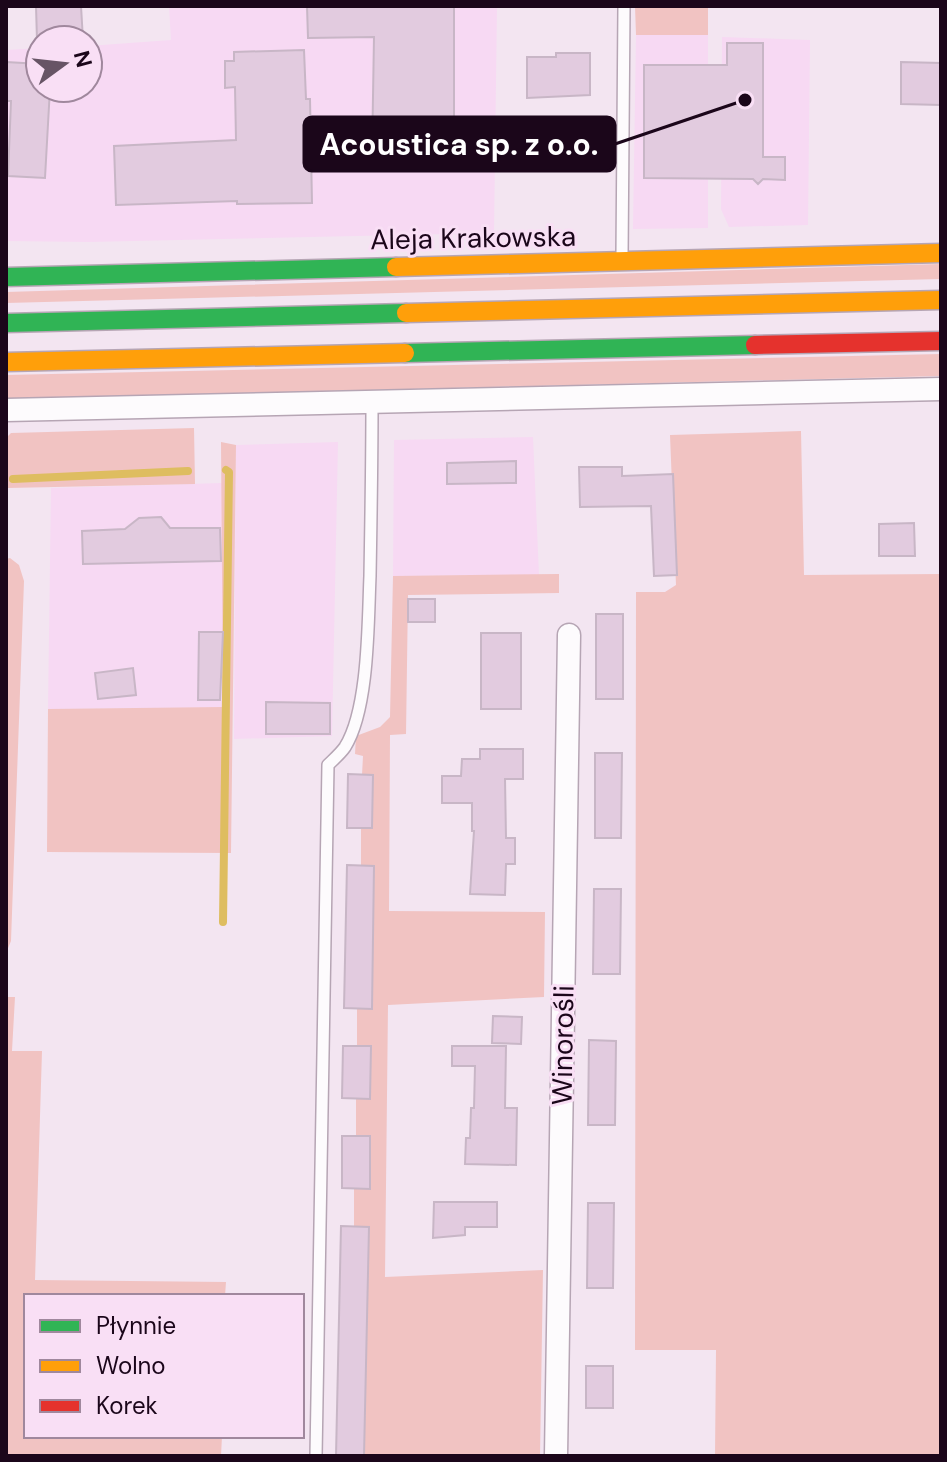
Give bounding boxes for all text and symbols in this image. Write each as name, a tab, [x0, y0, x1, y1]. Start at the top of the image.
north arrow	[24, 24, 104, 104]
text: N	[67, 47, 99, 70]
callout: Acoustica sp. z o.o.	[304, 117, 615, 171]
text: Acoustica sp. z o.o.	[320, 125, 598, 164]
street label: Aleja Krakowska	[370, 218, 576, 258]
street label: Winorośli	[543, 985, 583, 1105]
legend	[24, 1294, 304, 1438]
text: Płynnie	[96, 1310, 176, 1341]
text: Wolno	[96, 1350, 166, 1381]
text: Korek	[96, 1390, 158, 1421]

